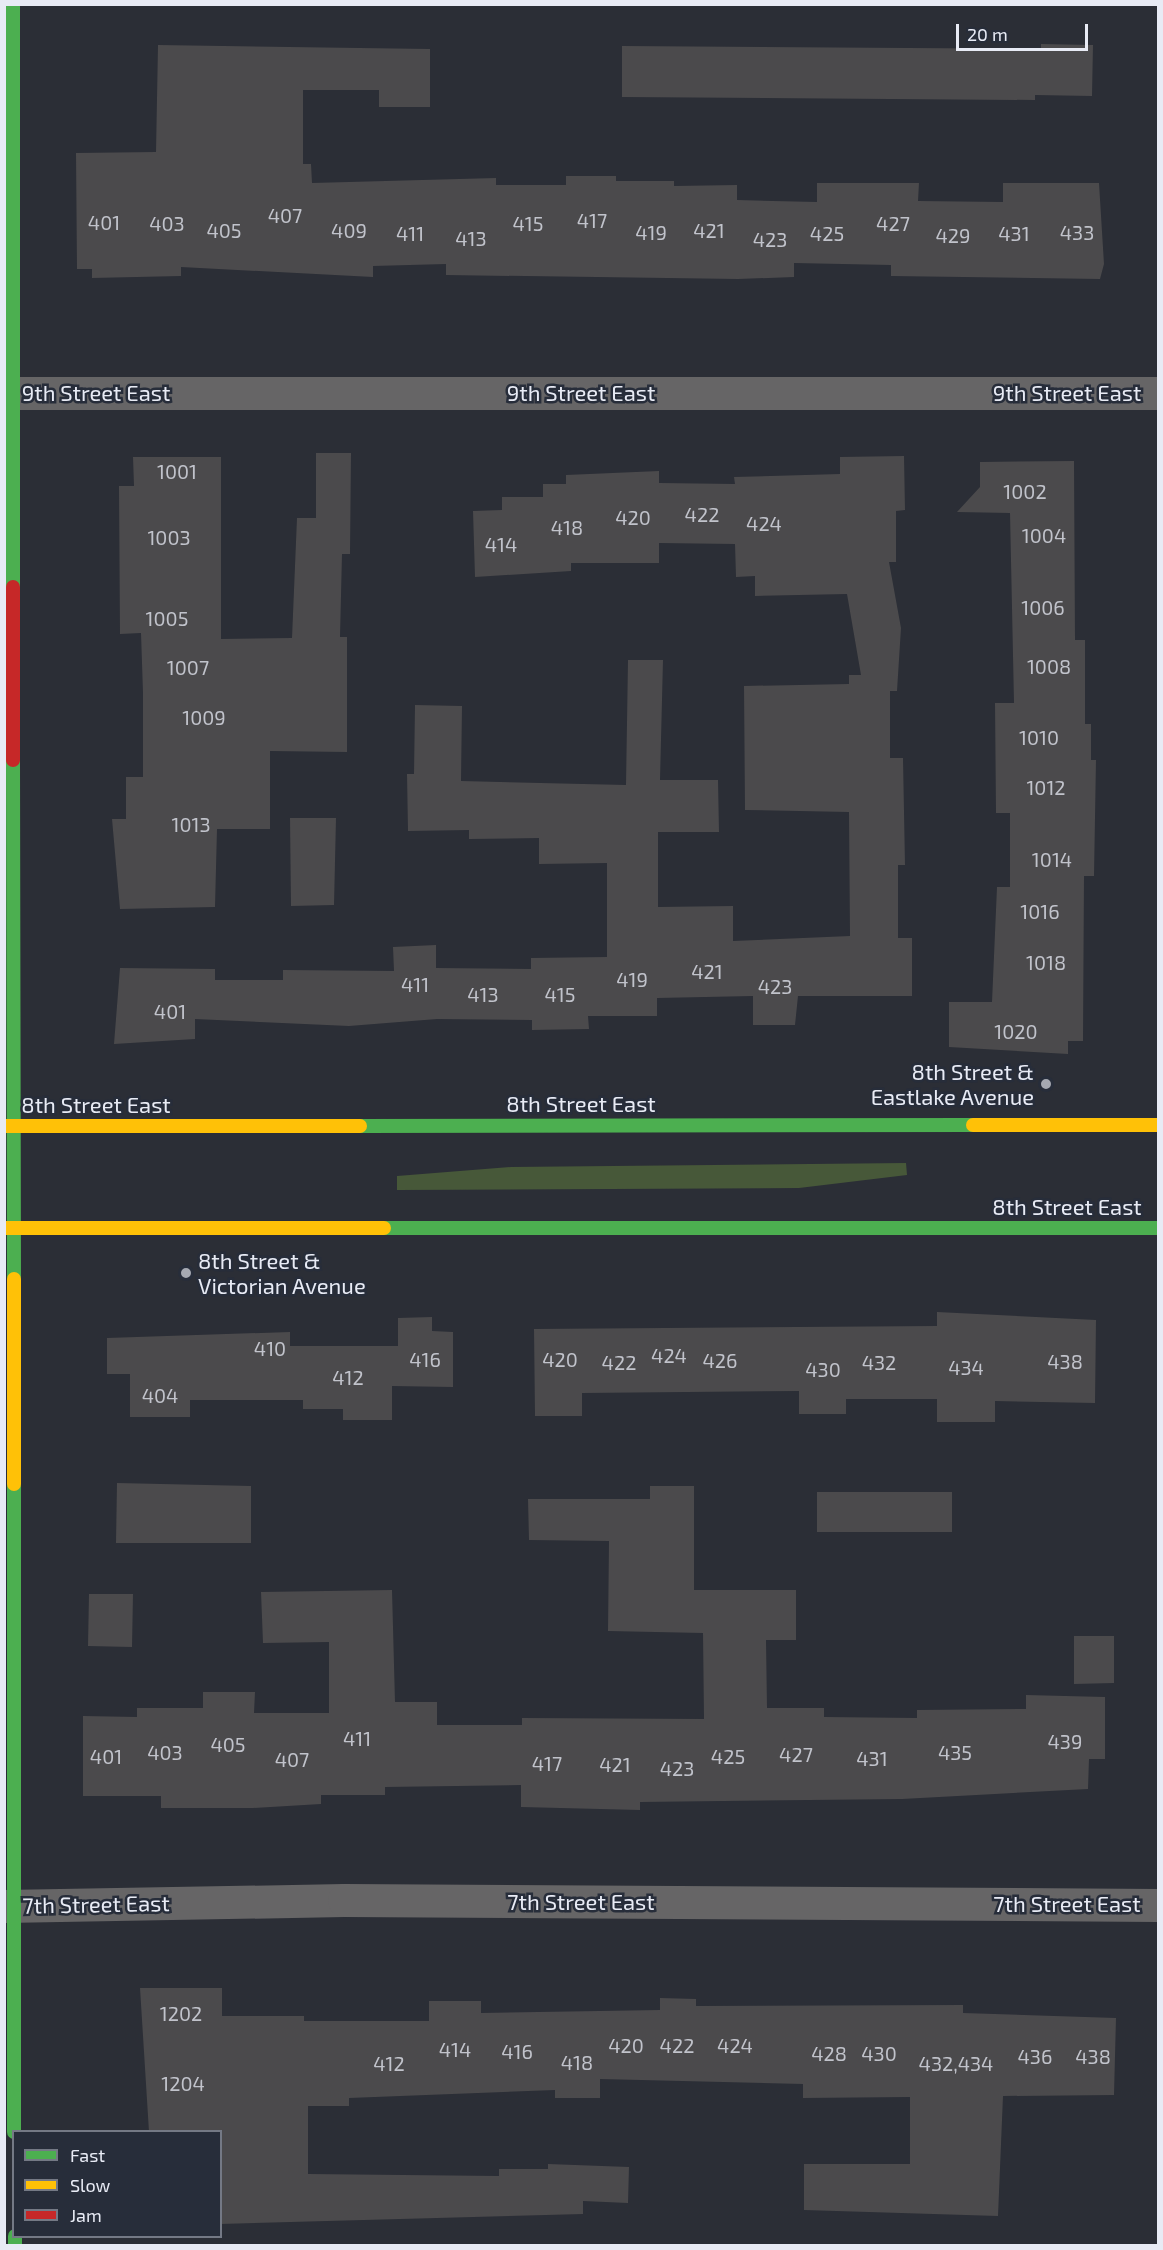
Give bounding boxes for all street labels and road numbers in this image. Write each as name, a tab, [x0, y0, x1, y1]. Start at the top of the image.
street label: 9th Street East	[22, 380, 170, 406]
street label: 9th Street East	[507, 380, 655, 406]
street label: 9th Street East	[993, 380, 1141, 406]
street label: 8th Street East	[506, 1091, 656, 1117]
street label: 8th Street East	[21, 1092, 171, 1118]
street label: 8th Street East	[992, 1194, 1142, 1220]
street label: 7th Street East	[507, 1889, 655, 1915]
street label: 7th Street East	[22, 1890, 170, 1918]
street label: 7th Street East	[993, 1891, 1141, 1917]

